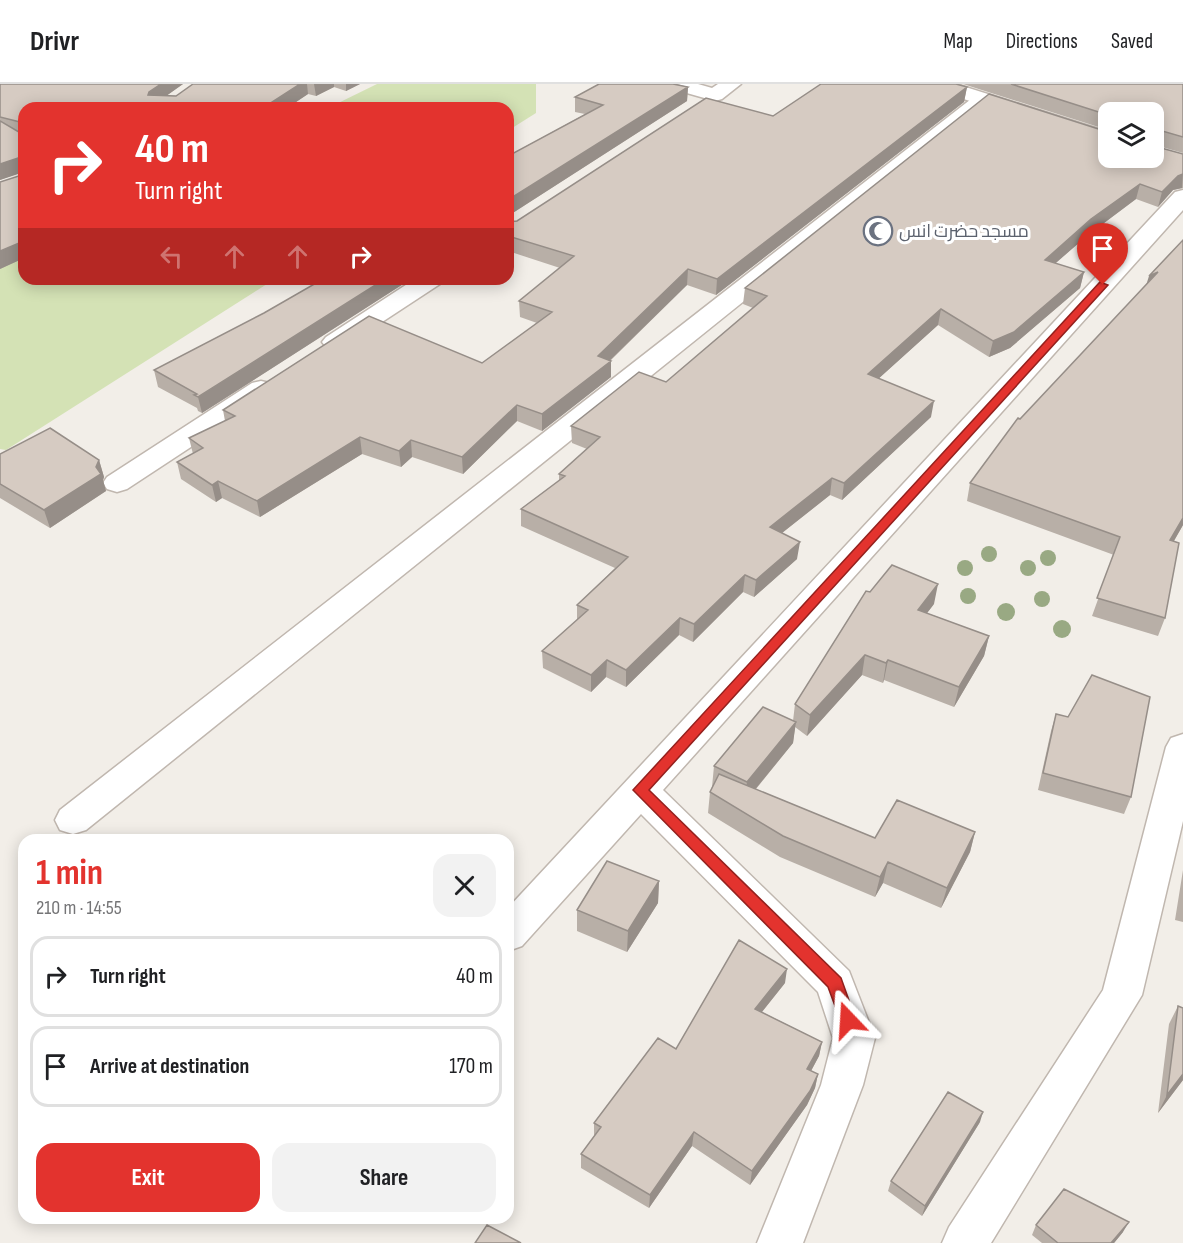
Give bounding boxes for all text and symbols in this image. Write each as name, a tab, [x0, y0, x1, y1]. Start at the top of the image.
text: Drivr	[30, 25, 79, 58]
text: Map	[943, 29, 973, 54]
text: Directions	[1006, 29, 1078, 54]
text: Saved	[1111, 29, 1153, 54]
map controls	[1098, 102, 1164, 168]
button: layers	[1098, 102, 1164, 168]
text: 40 m	[135, 124, 209, 175]
icon: right	[36, 126, 114, 204]
text: Turn right	[135, 175, 222, 207]
mosque icon: مسجد حضرت انس	[862, 215, 894, 247]
place label: مسجد حضرت انس	[899, 221, 1029, 242]
pin	[1077, 223, 1128, 285]
icon: arrive	[1086, 232, 1119, 265]
icon: left	[155, 240, 188, 273]
icon: ahead	[218, 240, 251, 273]
icon: ahead	[281, 240, 314, 273]
icon: right	[344, 240, 377, 273]
text: 1 min	[36, 852, 103, 895]
button: close	[433, 854, 496, 917]
text: 210 m · 14:55	[36, 896, 122, 920]
icon: right	[39, 960, 72, 993]
text: Turn right	[90, 963, 166, 990]
text: 40 m	[456, 963, 493, 990]
position arrow	[816, 988, 880, 1052]
icon: arrive	[39, 1050, 72, 1083]
text: Arrive at destination	[90, 1053, 249, 1080]
text: 170 m	[449, 1053, 493, 1080]
button: Exit	[36, 1143, 260, 1212]
button: Share	[272, 1143, 496, 1212]

